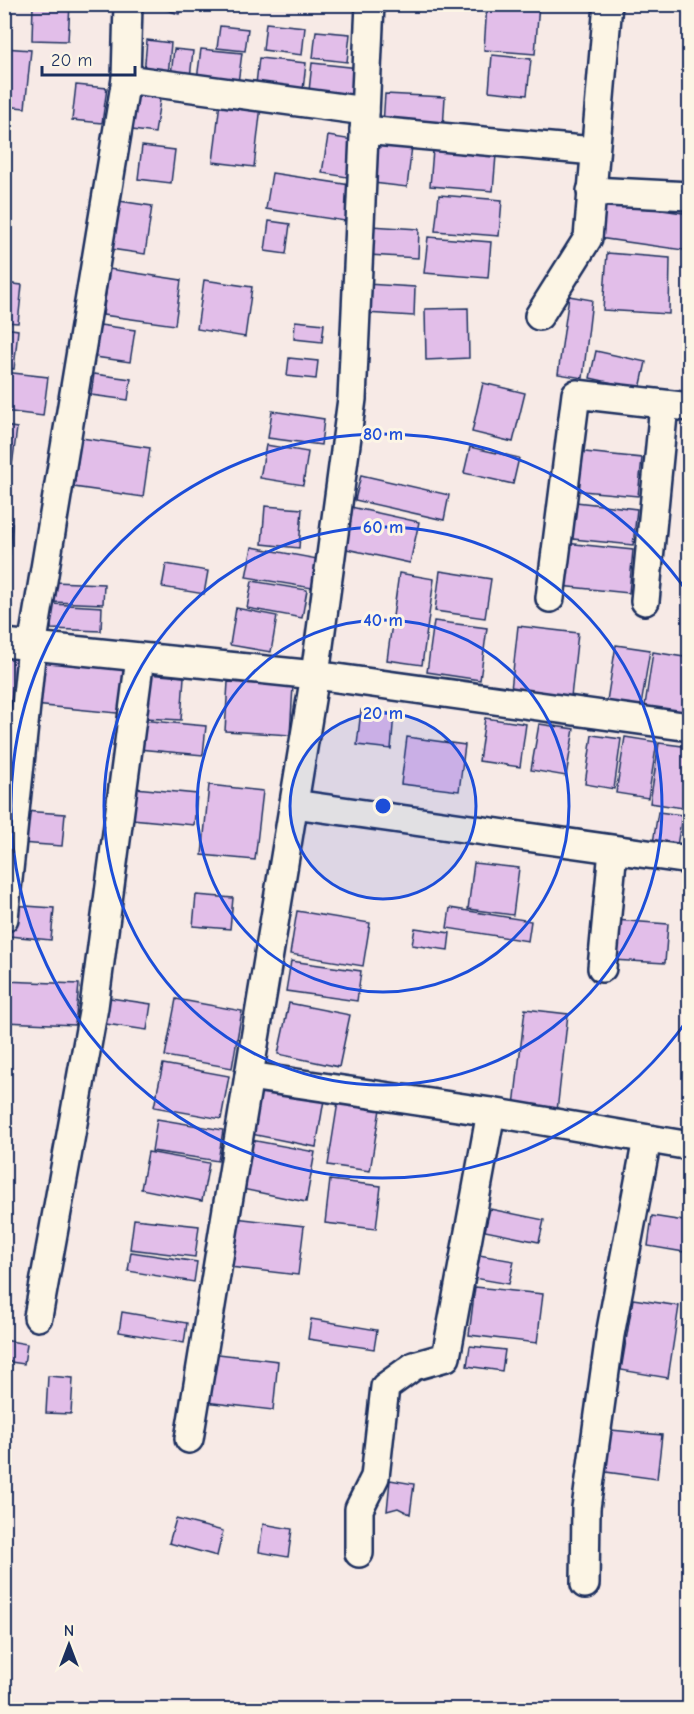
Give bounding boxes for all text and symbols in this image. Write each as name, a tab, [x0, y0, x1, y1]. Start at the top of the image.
scale bar	[42, 39, 135, 77]
text: 20 m	[51, 50, 92, 71]
text: 80 m	[363, 424, 403, 445]
text: 60 m	[363, 517, 403, 538]
text: 40 m	[363, 610, 403, 631]
text: 20 m	[363, 703, 403, 724]
centre of rings	[373, 796, 393, 816]
north arrow	[39, 1615, 99, 1675]
text: N	[64, 1622, 74, 1640]

